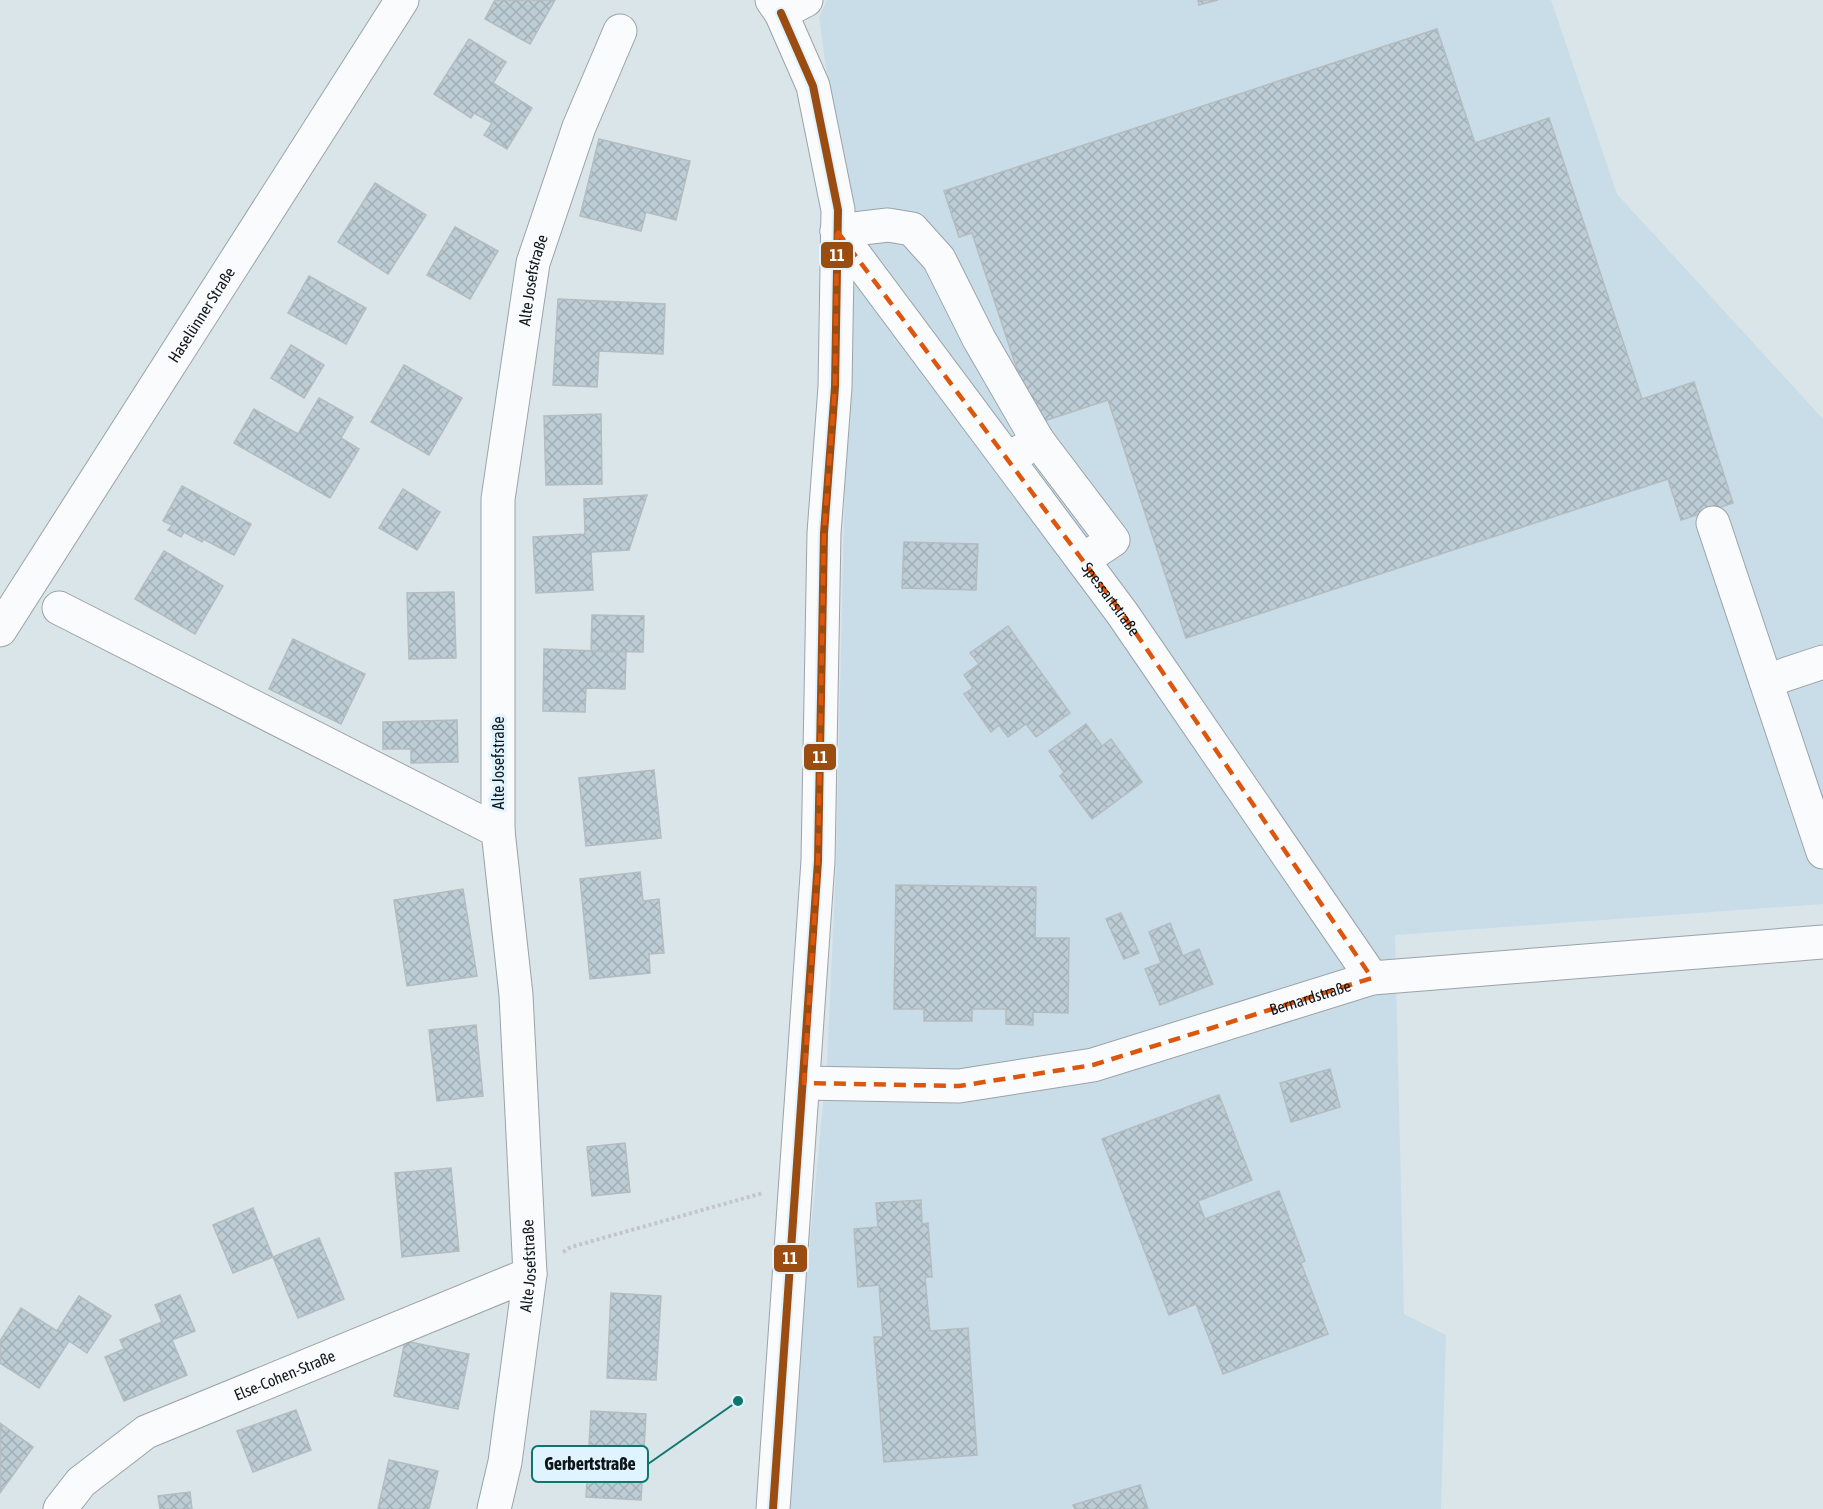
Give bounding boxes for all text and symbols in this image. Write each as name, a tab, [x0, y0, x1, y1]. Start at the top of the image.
street label: Alte Josefstraße	[515, 232, 551, 327]
line badge: 11	[820, 241, 854, 269]
text: 11	[829, 246, 845, 264]
street label: Haselünner Straße	[164, 264, 238, 366]
street label: Spessartstraße	[1078, 559, 1144, 639]
street label: Alte Josefstraße	[489, 717, 507, 809]
line badge: 11	[803, 743, 837, 771]
text: 11	[812, 748, 828, 766]
street label: Bernardstraße	[1267, 976, 1353, 1018]
street label: Alte Josefstraße	[516, 1219, 539, 1313]
line badge: 11	[773, 1244, 808, 1273]
text: 11	[782, 1249, 798, 1267]
street label: Else-Cohen-Straße	[231, 1346, 338, 1404]
callout: Gerbertstraße	[532, 1446, 648, 1482]
text: Gerbertstraße	[544, 1453, 636, 1474]

